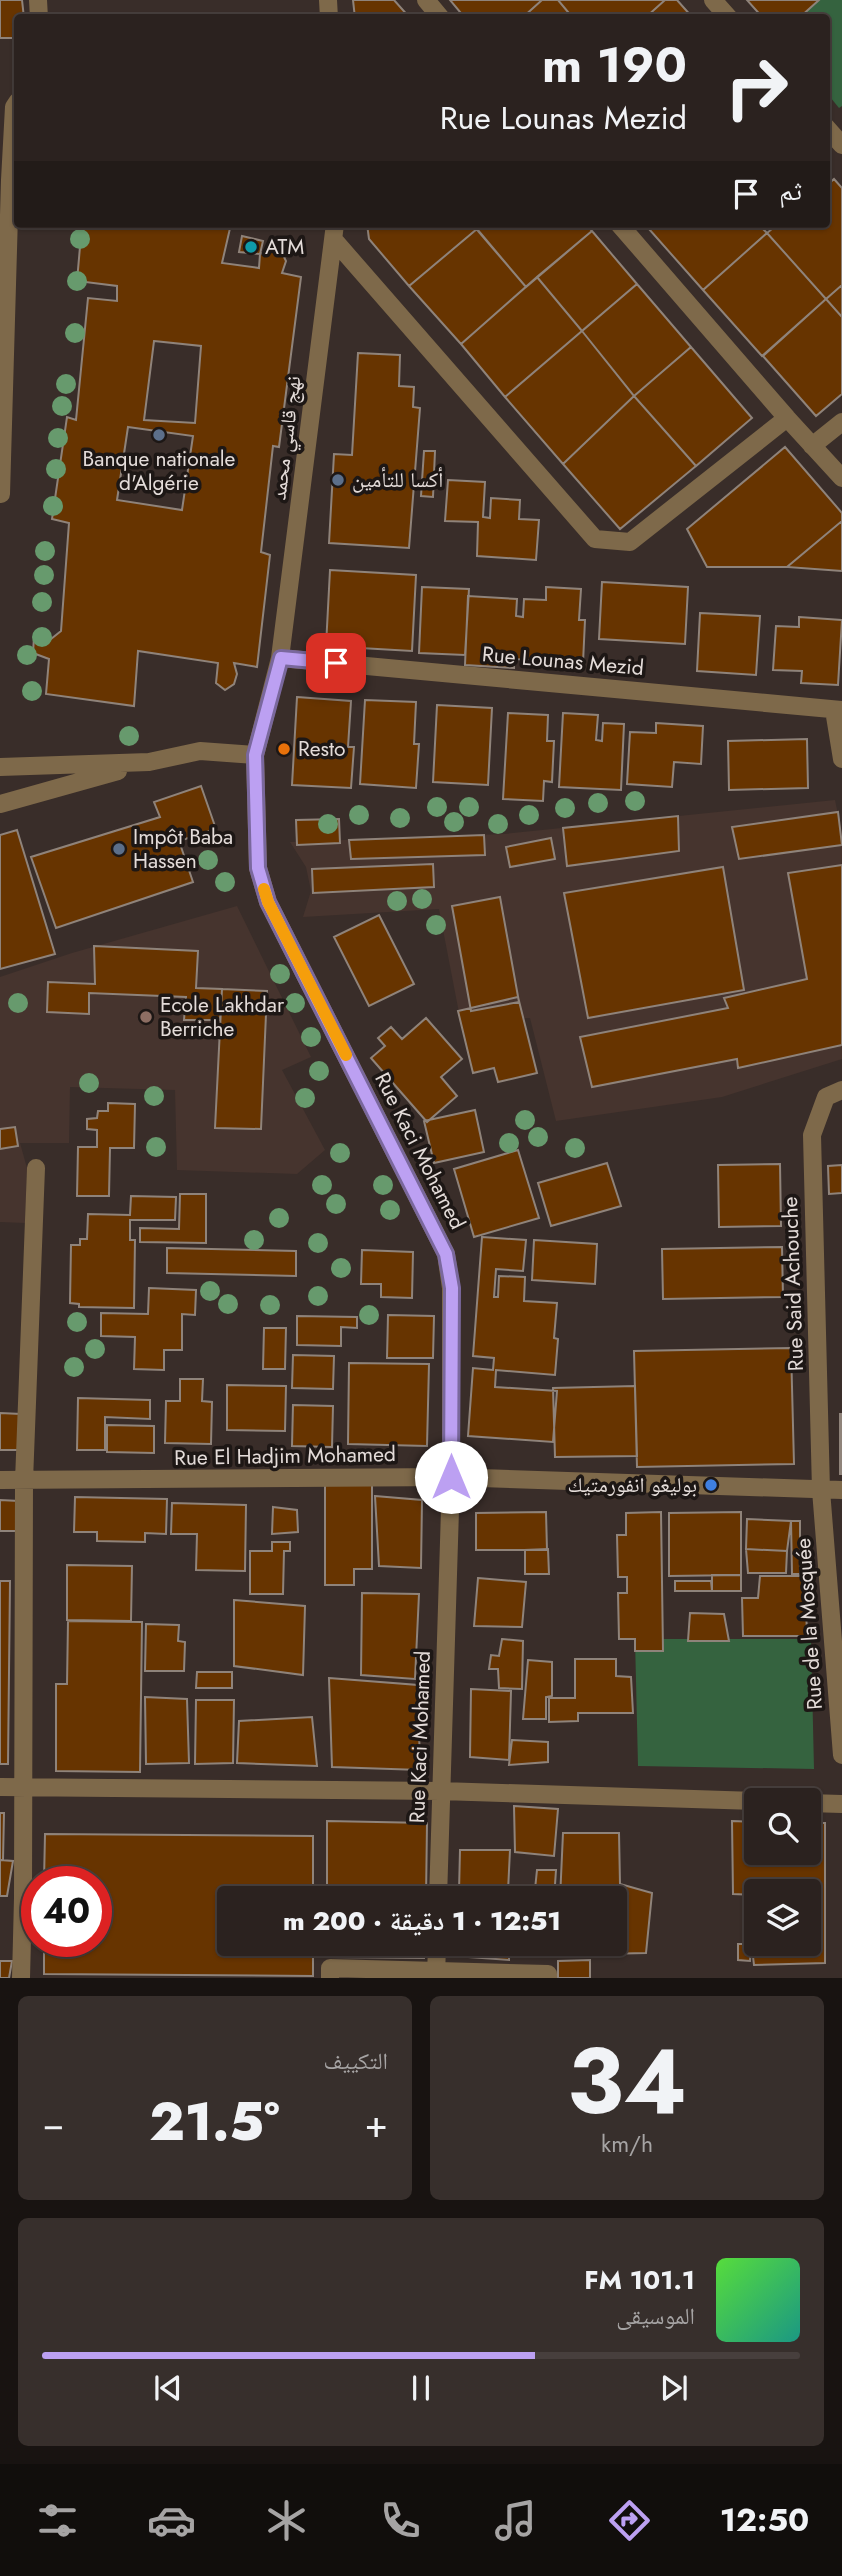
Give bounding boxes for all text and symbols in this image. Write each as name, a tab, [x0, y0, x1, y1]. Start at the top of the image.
text: 190 m	[542, 30, 687, 100]
icon: right	[711, 42, 802, 133]
text: Rue Lounas Mezid	[440, 95, 687, 141]
text: ثم	[779, 172, 802, 210]
icon: arrive	[727, 175, 765, 213]
place label: ATM	[265, 232, 304, 262]
marker: ATM	[243, 239, 259, 255]
street label: نهج قاسي محمد	[263, 374, 310, 502]
marker: Banque nationale d'Algérie	[151, 427, 167, 443]
place label: Banque nationale d'Algérie	[83, 444, 236, 498]
place label: أكسا للتأمين	[352, 465, 443, 495]
marker: أكسا للتأمين	[330, 472, 346, 488]
pin	[306, 633, 366, 693]
street label: Rue Lounas Mezid	[481, 639, 645, 683]
icon: arrive	[317, 644, 355, 682]
place label: Resto	[298, 734, 346, 764]
marker: Resto	[276, 741, 292, 757]
place label: Impôt Baba Hassen	[133, 822, 233, 876]
marker: Impôt Baba Hassen	[111, 841, 127, 857]
place label: Ecole Lakhdar Berriche	[160, 990, 285, 1044]
marker: Ecole Lakhdar Berriche	[138, 1009, 154, 1025]
street label: Rue Kaci Mohamed	[367, 1067, 473, 1235]
street label: Rue Said Achouche	[775, 1196, 811, 1372]
street label: Rue El Hadjim Mohamed	[174, 1439, 396, 1473]
position arrow	[414, 1440, 488, 1514]
place label: بوليغو انفورمتيك	[568, 1470, 697, 1500]
marker: بوليغو انفورمتيك	[703, 1477, 719, 1493]
street label: Rue de la Mosquée	[788, 1537, 830, 1711]
street label: Rue Kaci Mohamed	[402, 1650, 438, 1824]
map controls	[744, 1788, 821, 1956]
button: search	[744, 1788, 821, 1865]
speed limit sign: 40	[21, 1866, 112, 1957]
button: layers	[744, 1879, 821, 1956]
text: 12:51 · 1 دقيقة · 200 m	[283, 1902, 561, 1940]
text: 34	[567, 2016, 687, 2147]
text: التكييف	[323, 2044, 388, 2078]
text: 21.5°	[149, 2084, 280, 2160]
text: −	[42, 2096, 64, 2151]
text: +	[365, 2096, 388, 2151]
text: km/h	[601, 2127, 653, 2161]
text: 101.1 FM	[584, 2261, 695, 2299]
text: الموسيقى	[616, 2299, 695, 2333]
icon: previous	[149, 2369, 187, 2407]
icon: pause	[402, 2369, 440, 2407]
icon: next	[655, 2369, 693, 2407]
icon: filters	[33, 2496, 82, 2545]
icon: car	[147, 2496, 196, 2545]
icon: climate	[262, 2496, 311, 2545]
icon: phone	[376, 2496, 425, 2545]
icon: music	[491, 2496, 540, 2545]
icon: directions	[605, 2496, 654, 2545]
text: 12:50	[720, 2497, 809, 2543]

